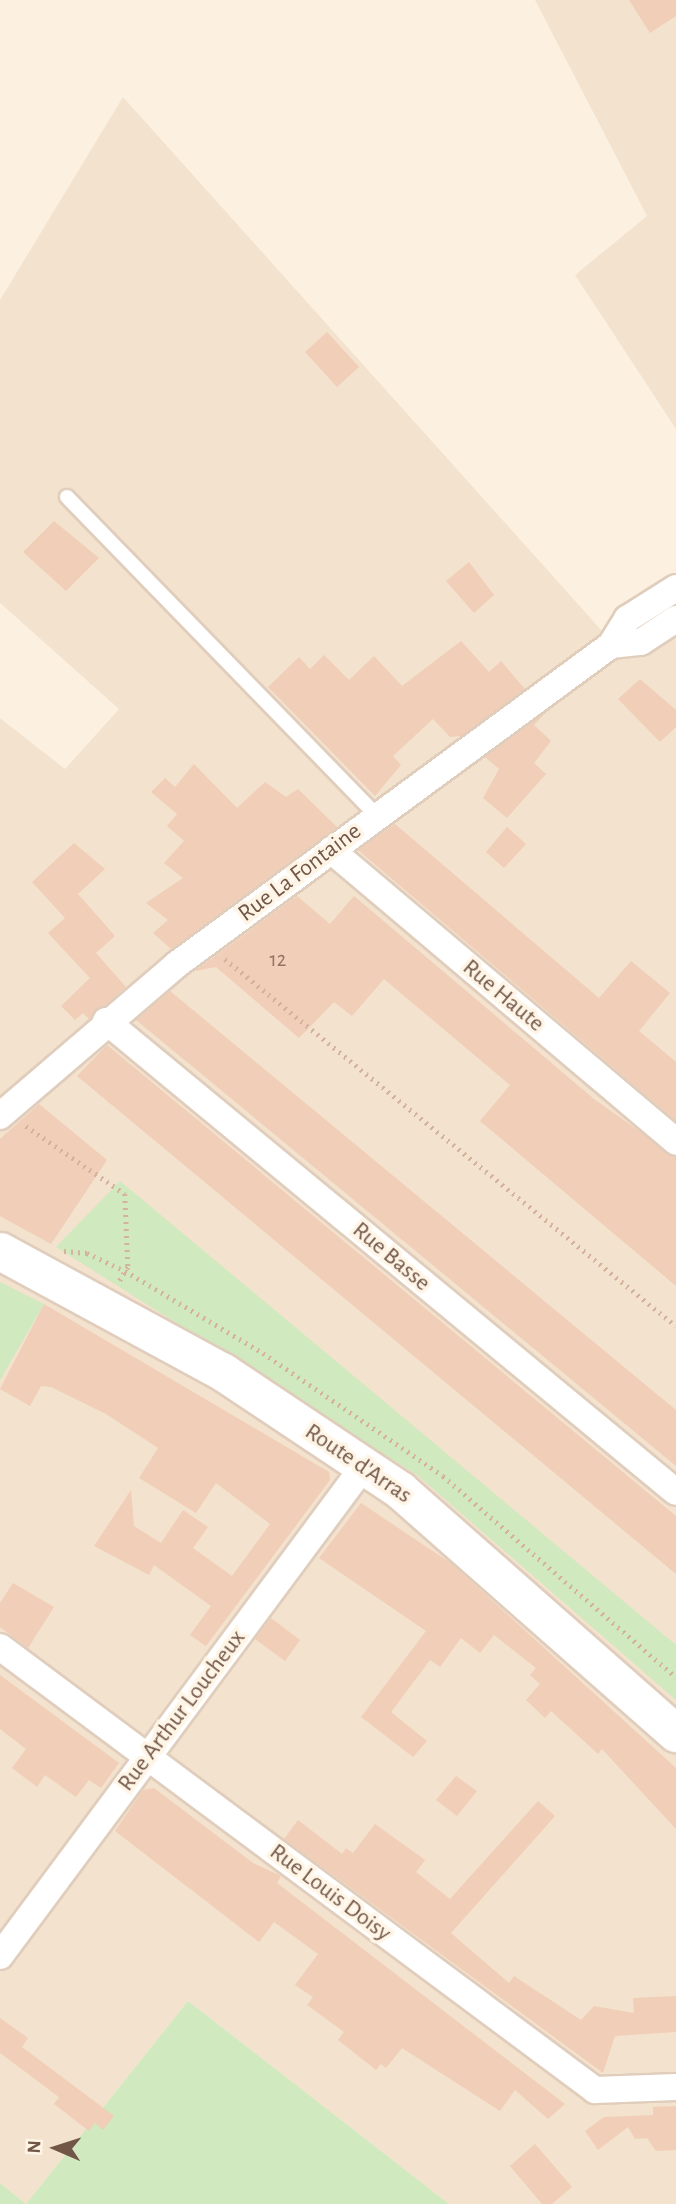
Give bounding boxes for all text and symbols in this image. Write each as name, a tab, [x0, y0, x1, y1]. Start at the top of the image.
street label: Rue La Fontaine	[233, 817, 367, 929]
house number: 12	[270, 947, 286, 973]
street label: Rue Haute	[456, 954, 550, 1038]
street label: Rue Basse	[346, 1216, 436, 1298]
street label: Route d'Arras	[299, 1418, 417, 1510]
street label: Rue Arthur Loucheux	[112, 1625, 252, 1797]
street label: Rue Louis Doisy	[264, 1838, 396, 1948]
north arrow	[21, 2113, 91, 2183]
text: N	[25, 2140, 44, 2154]

